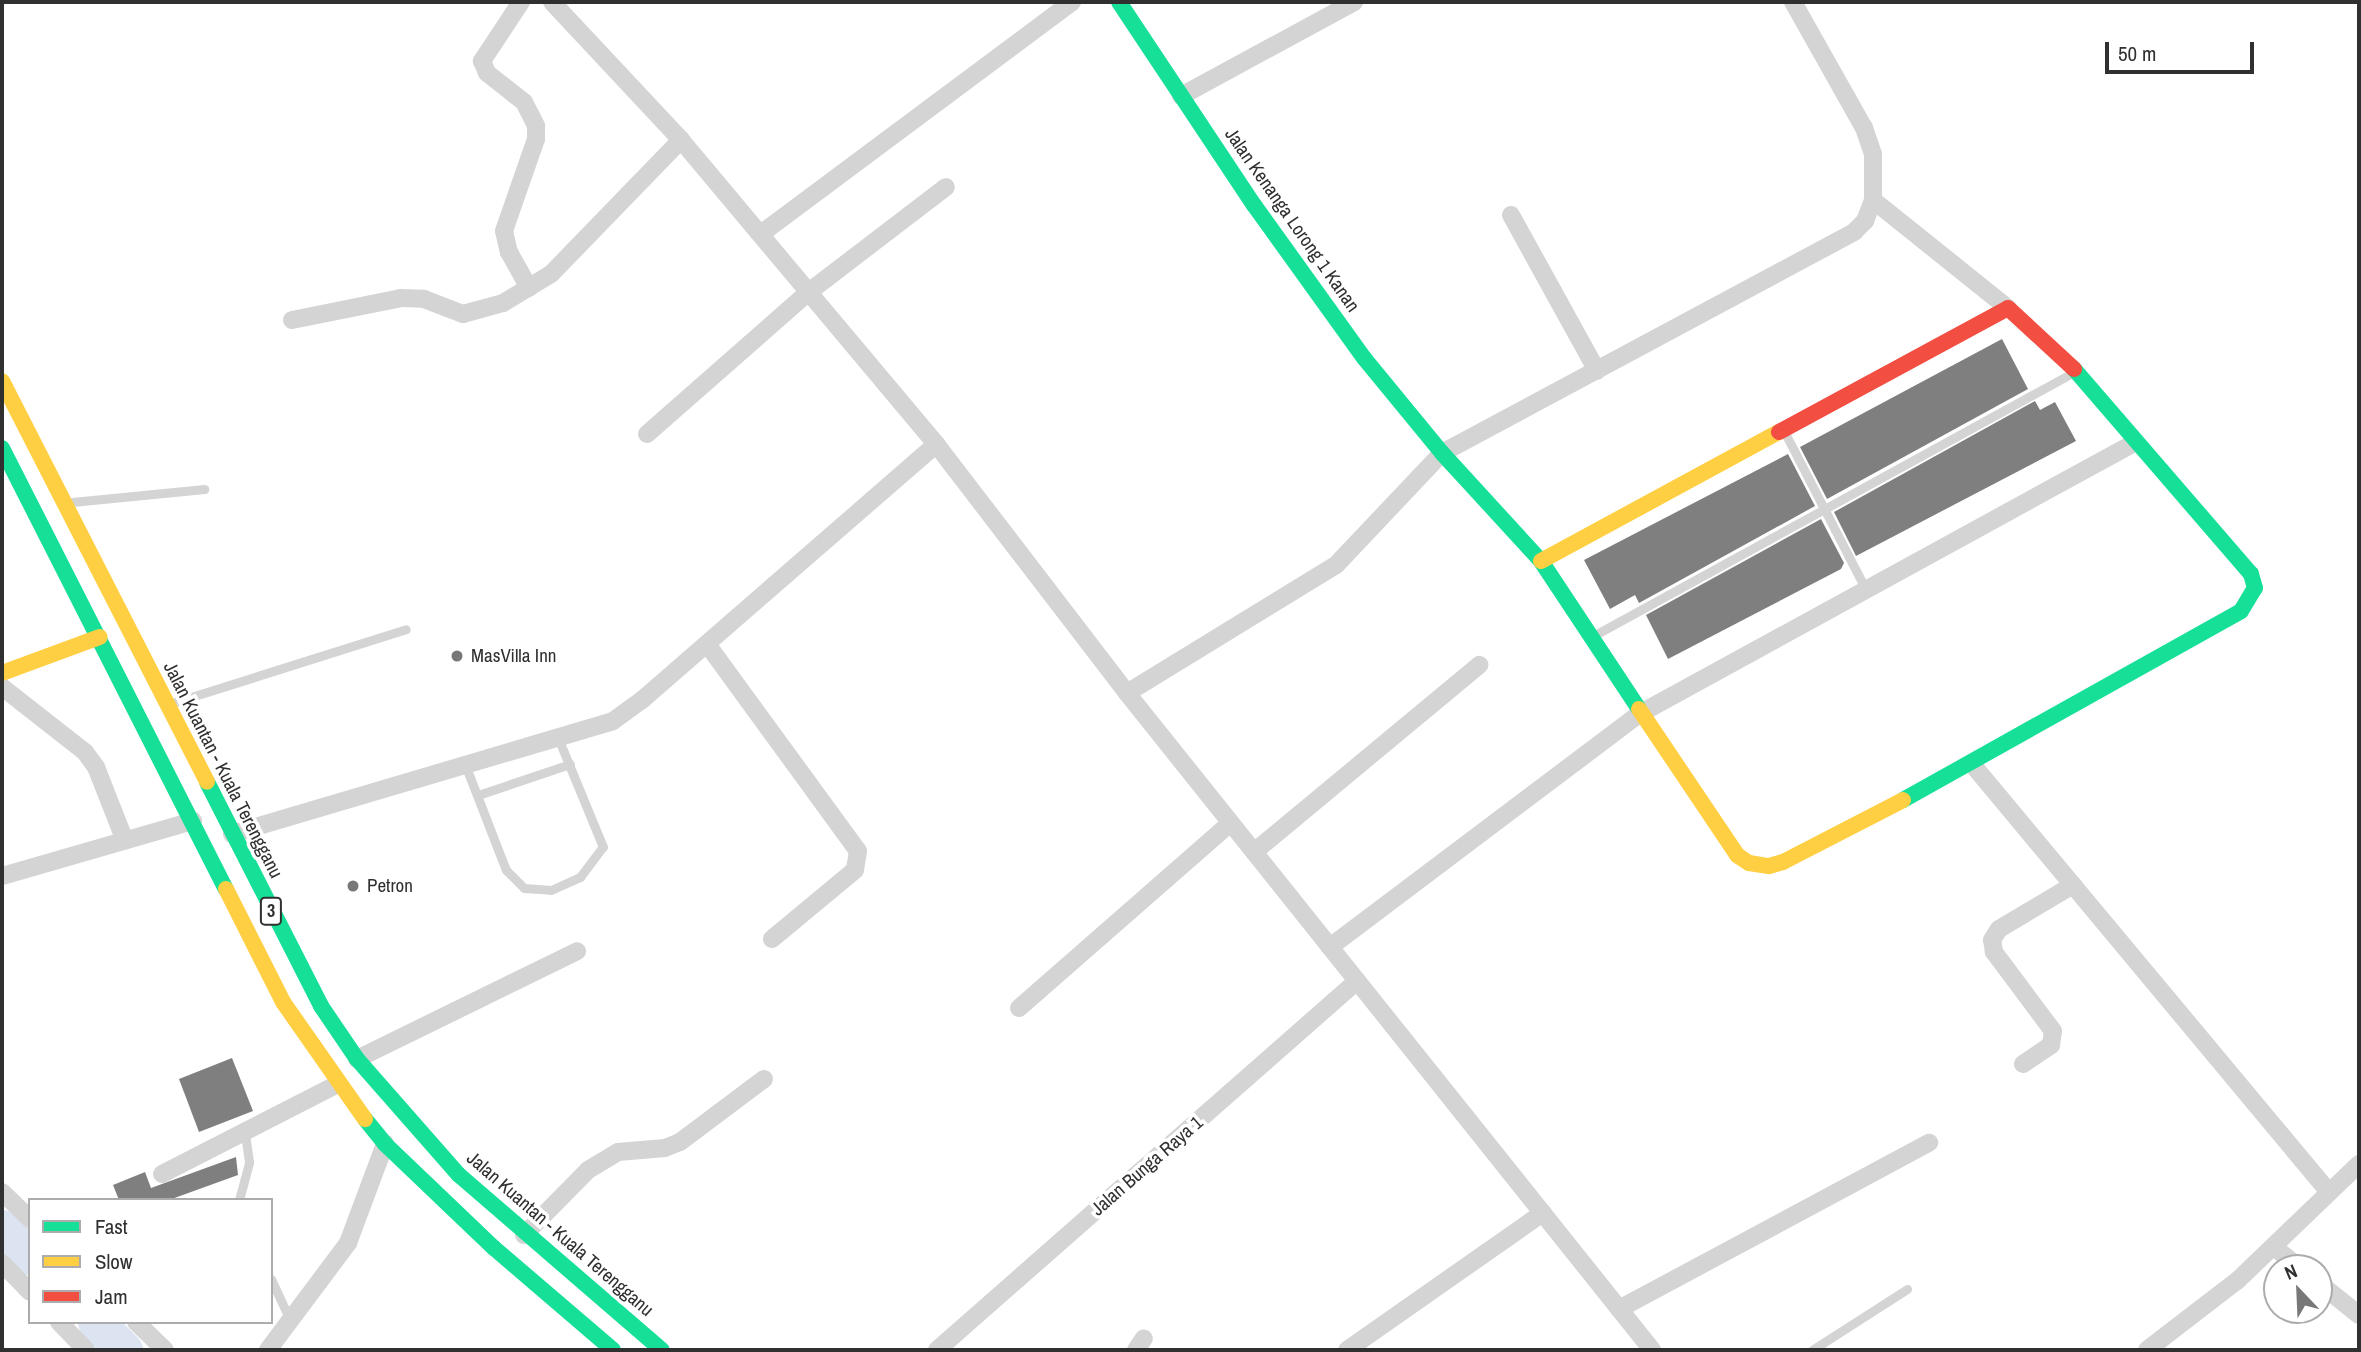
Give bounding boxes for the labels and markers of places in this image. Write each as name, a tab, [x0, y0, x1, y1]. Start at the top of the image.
place label: MasVilla Inn	[471, 645, 556, 667]
marker: MasVilla Inn	[449, 648, 465, 664]
place label: Petron	[367, 875, 413, 897]
marker: Petron	[345, 878, 361, 894]

